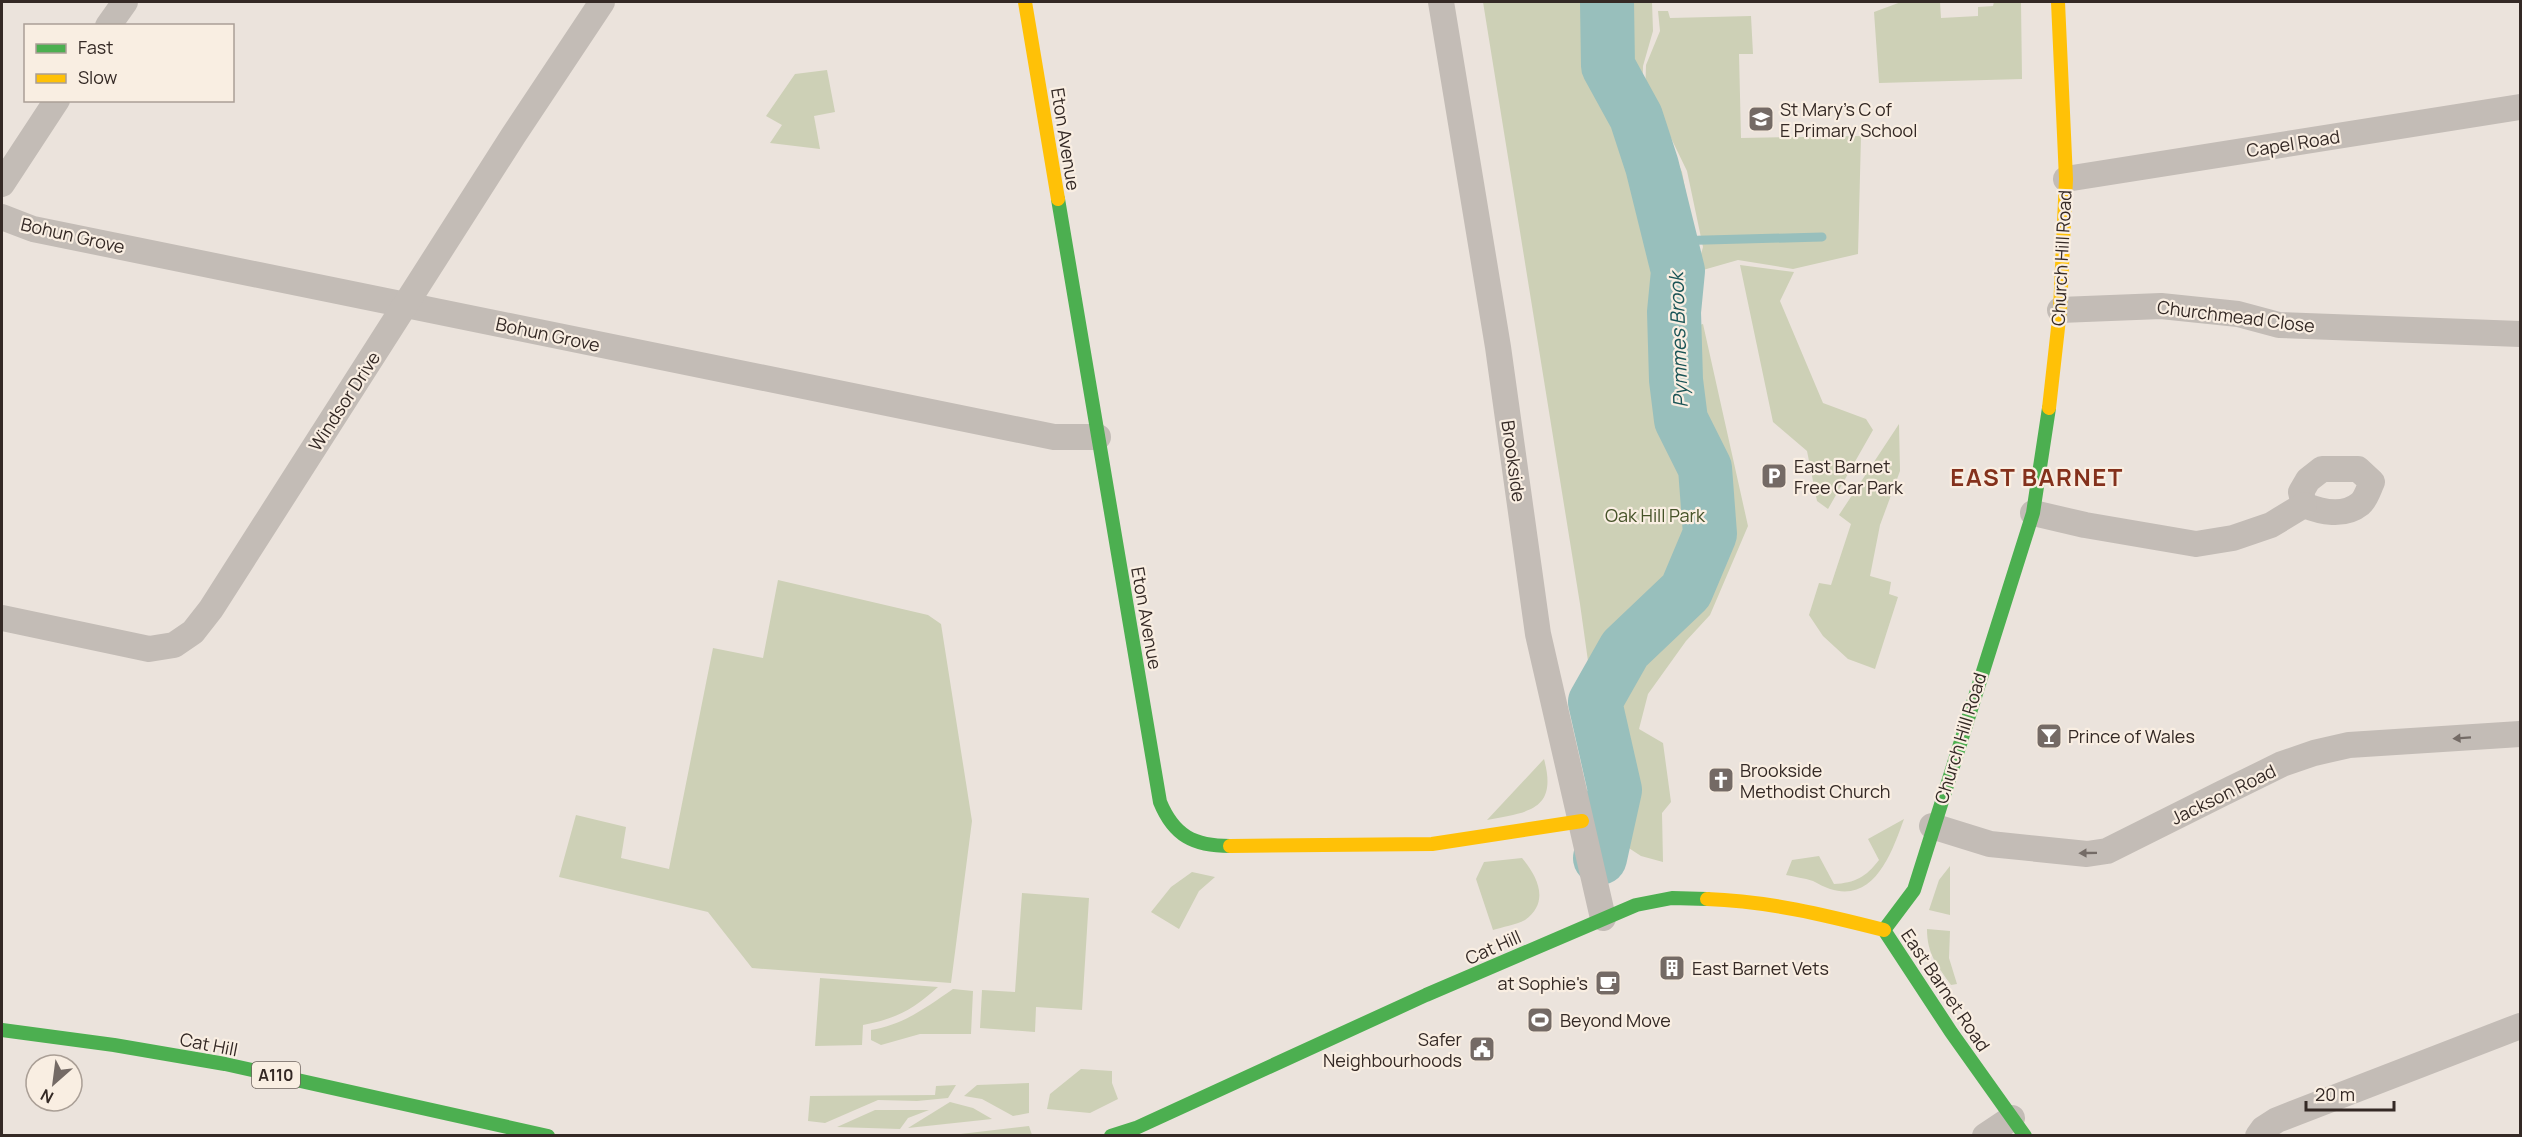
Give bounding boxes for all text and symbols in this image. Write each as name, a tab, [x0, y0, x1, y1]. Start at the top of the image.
legend	[24, 24, 234, 102]
text: Fast	[78, 35, 113, 59]
text: Slow	[78, 65, 118, 89]
street label: Eton Avenue	[1046, 86, 1086, 192]
place label: St Mary's C of E Primary School	[1780, 97, 1917, 142]
school or university icon: St Mary's C of E Primary School	[1746, 104, 1776, 134]
street label: Capel Road	[2244, 124, 2342, 162]
street label: Church Hill Road	[2045, 189, 2077, 327]
street label: Bohun Grove	[19, 211, 127, 259]
water label: Pymmes Brook	[1662, 269, 1694, 408]
street label: Churchmead Close	[2156, 294, 2316, 338]
street label: Bohun Grove	[494, 311, 602, 357]
street label: Windsor Drive	[303, 347, 385, 455]
street label: Brookside	[1496, 419, 1532, 503]
place label: East Barnet Free Car Park	[1794, 454, 1904, 499]
district label: EAST BARNET	[1950, 460, 2124, 493]
parking icon: East Barnet Free Car Park	[1759, 461, 1789, 491]
park label: Oak Hill Park	[1605, 503, 1706, 527]
street label: Eton Avenue	[1126, 565, 1168, 671]
street label: Church Hill Road	[1929, 669, 1991, 807]
bar icon: Prince of Wales	[2034, 721, 2064, 751]
place label: Prince of Wales	[2068, 724, 2195, 748]
one-way arrow	[2453, 733, 2472, 742]
place label: Brookside Methodist Church	[1740, 758, 1891, 803]
street label: Jackson Road	[2166, 758, 2280, 830]
church icon: Brookside Methodist Church	[1706, 765, 1736, 795]
one-way arrow	[2078, 848, 2097, 857]
street label: Cat Hill	[1461, 924, 1525, 970]
street label: East Barnet Road	[1896, 924, 1996, 1056]
building icon: East Barnet Vets	[1657, 953, 1687, 983]
place label: East Barnet Vets	[1692, 956, 1829, 980]
cafe icon: at Sophie's	[1593, 968, 1623, 998]
place label: at Sophie's	[1498, 971, 1588, 995]
sports icon: Beyond Move	[1525, 1005, 1555, 1035]
place label: Beyond Move	[1560, 1008, 1671, 1032]
street label: Cat Hill	[178, 1027, 240, 1061]
place label: Safer Neighbourhoods	[1323, 1027, 1462, 1072]
public building icon: Safer Neighbourhoods	[1467, 1034, 1497, 1064]
north arrow	[24, 1053, 84, 1113]
road number: A110	[252, 1062, 300, 1088]
scale bar	[2306, 1074, 2394, 1112]
text: 20 m	[2315, 1082, 2355, 1106]
text: N	[37, 1084, 57, 1109]

